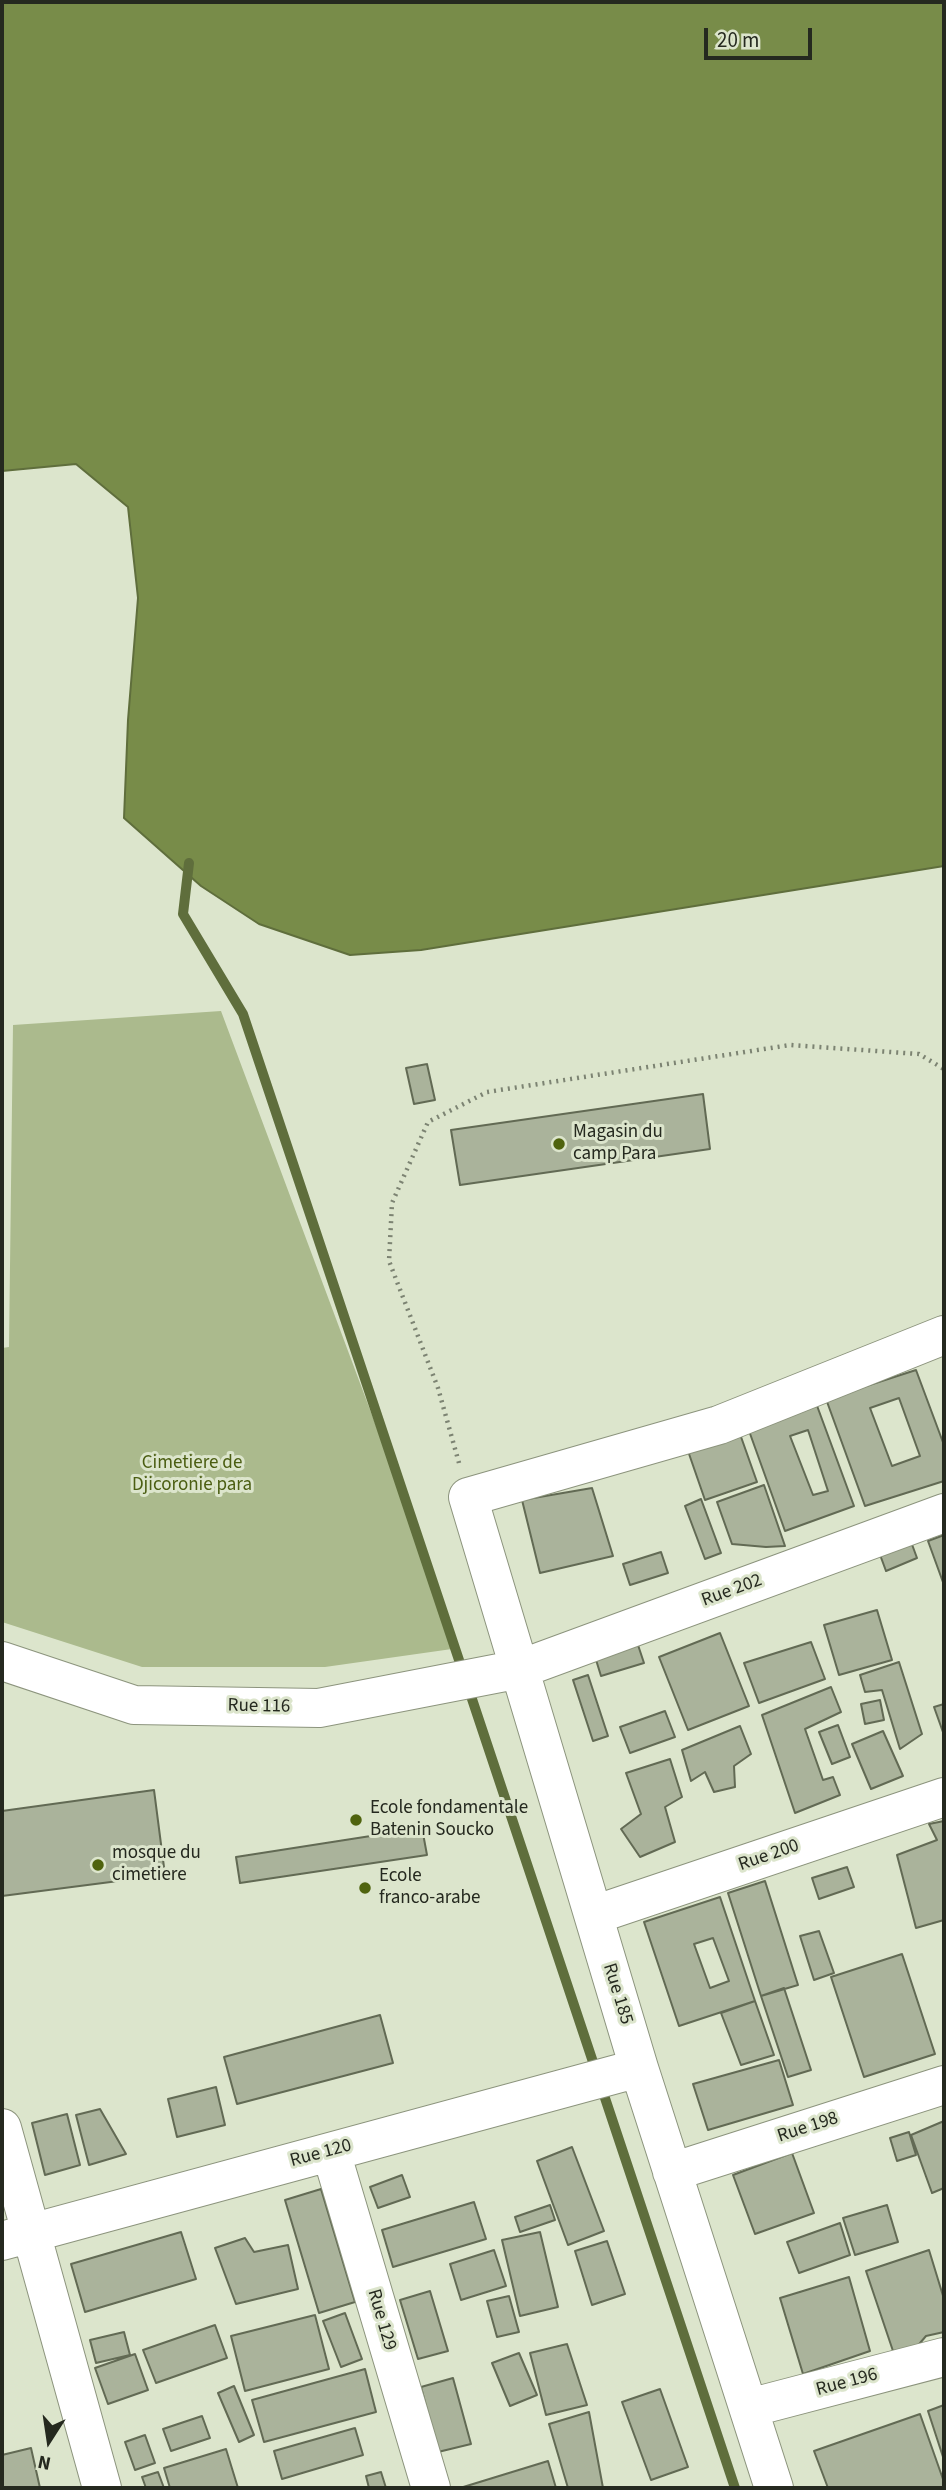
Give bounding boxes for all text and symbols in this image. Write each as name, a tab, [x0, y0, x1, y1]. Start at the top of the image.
scale bar	[708, 14, 816, 58]
text: 20 m	[717, 25, 759, 55]
place label: Magasin du camp Para	[573, 1122, 663, 1166]
marker: Magasin du camp Para	[551, 1136, 567, 1152]
park label: Cimetiere de Djicoronie para	[132, 1453, 252, 1497]
street label: Rue 202	[699, 1570, 765, 1612]
street label: Rue 116	[227, 1695, 291, 1719]
place label: Ecole fondamentale Batenin Soucko	[370, 1798, 528, 1842]
marker: Ecole fondamentale Batenin Soucko	[348, 1812, 364, 1828]
street label: Rue 200	[736, 1835, 802, 1877]
place label: mosque du cimetiere	[112, 1843, 201, 1887]
marker: mosque du cimetiere	[90, 1857, 106, 1873]
place label: Ecole franco-arabe	[379, 1866, 480, 1910]
marker: Ecole franco-arabe	[357, 1880, 373, 1896]
street label: Rue 185	[597, 1961, 637, 2027]
street label: Rue 198	[775, 2107, 841, 2149]
street label: Rue 120	[288, 2135, 354, 2173]
street label: Rue 129	[361, 2287, 401, 2353]
street label: Rue 196	[814, 2364, 880, 2402]
north arrow	[14, 2406, 84, 2476]
text: N	[36, 2448, 54, 2477]

